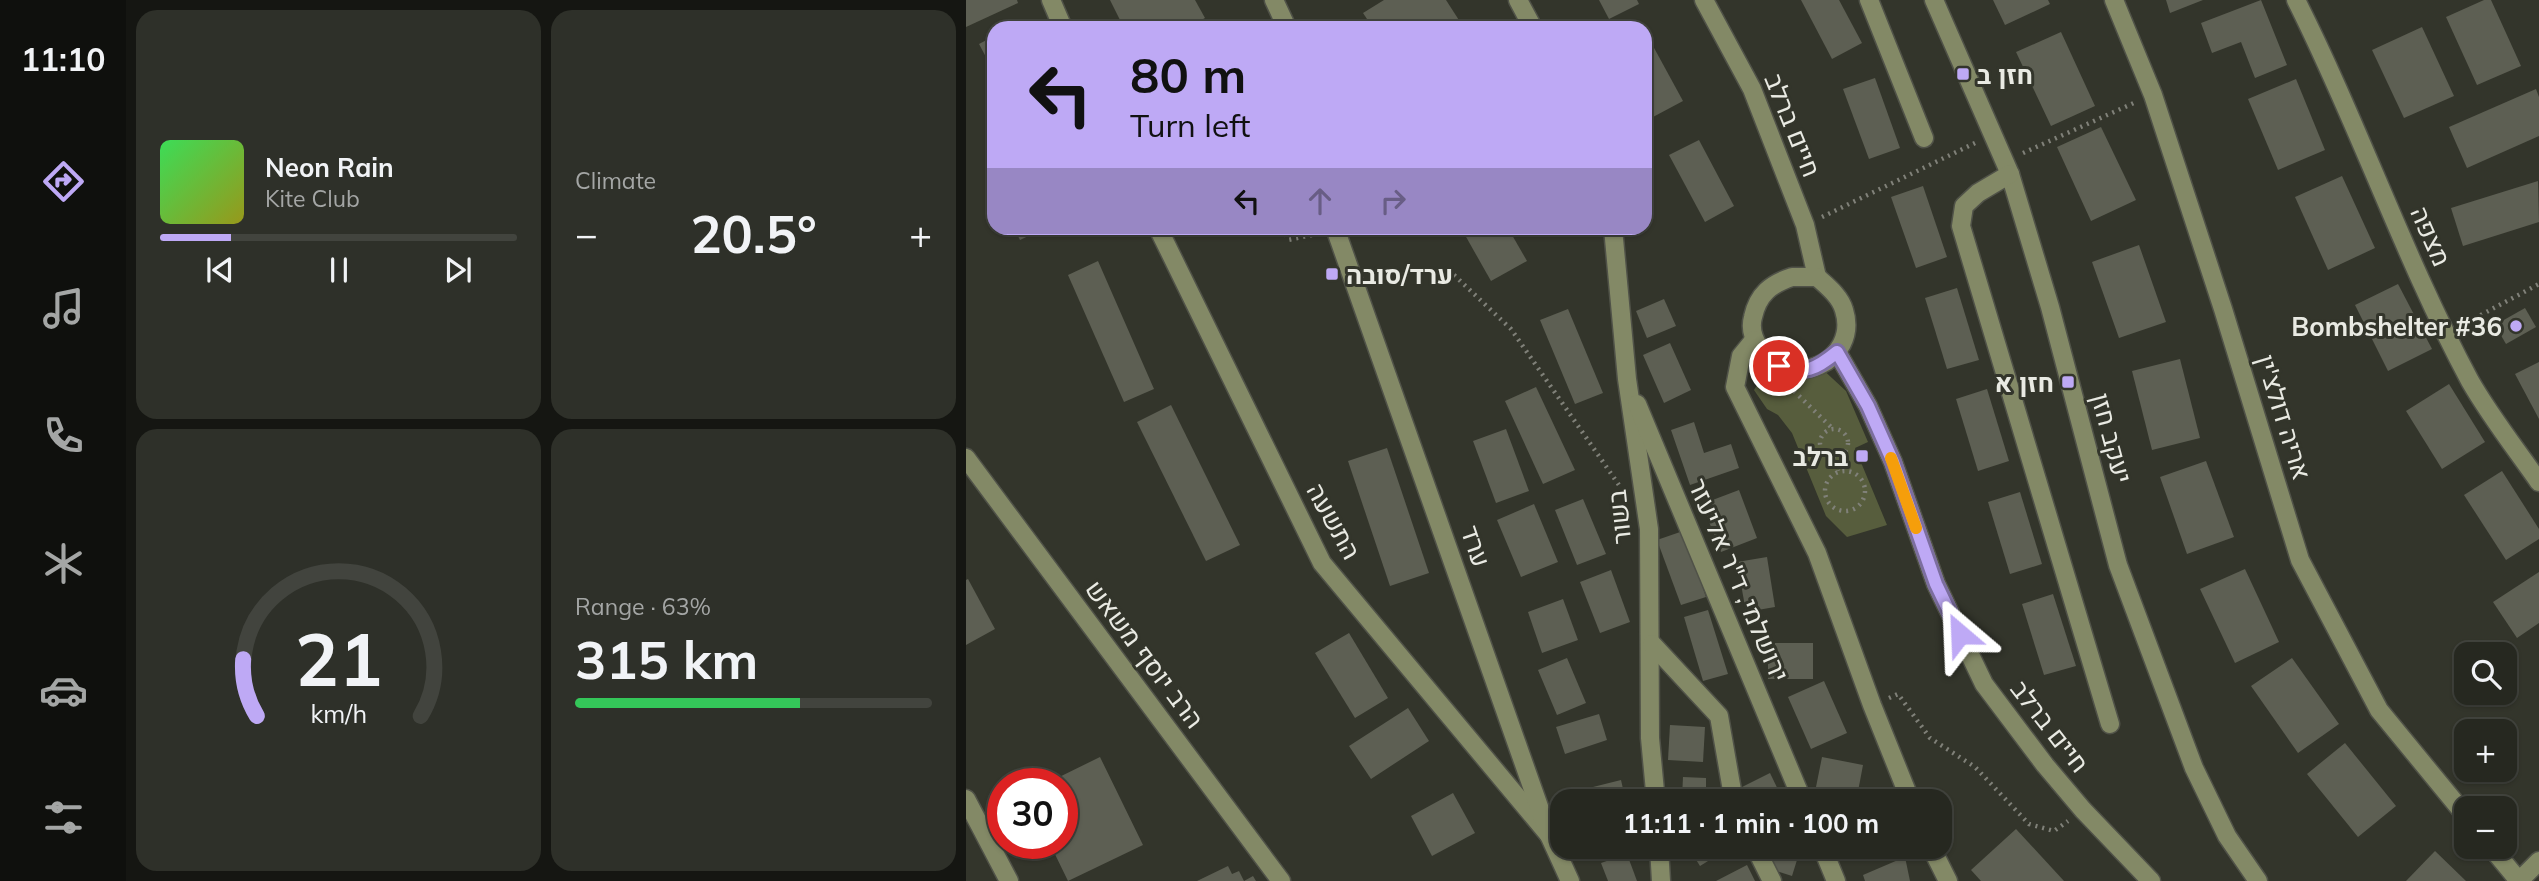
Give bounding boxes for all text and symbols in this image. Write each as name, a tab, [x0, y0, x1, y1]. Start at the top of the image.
text: 11:10	[21, 39, 105, 79]
text: 80 m	[1130, 44, 1246, 105]
icon: left	[1015, 49, 1106, 140]
place label: חזן ב	[1977, 58, 2033, 91]
marker: חזן ב	[1955, 66, 1971, 82]
street label: חיים ברלב	[1757, 69, 1829, 181]
text: Turn left	[1130, 105, 1250, 145]
text: Neon Rain	[265, 151, 394, 184]
icon: directions	[39, 157, 88, 206]
text: Climate	[575, 166, 656, 195]
icon: left	[1228, 182, 1266, 220]
icon: ahead	[1301, 182, 1339, 220]
icon: right	[1374, 182, 1412, 220]
text: Kite Club	[265, 184, 360, 213]
text: 20.5°	[690, 201, 817, 266]
street label: מצפה	[2403, 201, 2459, 271]
text: −	[575, 210, 598, 258]
text: +	[909, 210, 932, 258]
icon: previous	[201, 251, 239, 289]
icon: pause	[320, 251, 358, 289]
icon: next	[439, 251, 477, 289]
place label: ערד/סובה	[1346, 258, 1453, 291]
marker: ערד/סובה	[1324, 266, 1340, 282]
icon: music	[39, 284, 88, 333]
place label: Bombshelter #36	[2291, 310, 2502, 343]
marker: Bombshelter #36	[2508, 318, 2524, 334]
pin	[1749, 336, 1809, 396]
icon: arrive	[1760, 347, 1798, 385]
street label: אריה דולצ'ין	[2249, 350, 2319, 484]
place label: חזן א	[1995, 366, 2054, 399]
marker: חזן א	[2060, 374, 2076, 390]
street label: יעקב חזן	[2084, 389, 2140, 487]
icon: phone	[39, 411, 88, 460]
place label: ברלב	[1793, 440, 1848, 473]
marker: ברלב	[1854, 448, 1870, 464]
street label: ירושלמי, ד"ר אליעזר	[1681, 473, 1797, 687]
street label: התשעה	[1300, 477, 1368, 565]
street label: בשור	[1600, 488, 1638, 546]
street label: ערד	[1454, 521, 1498, 571]
icon: climate	[39, 539, 88, 588]
street label: הרב יוסף משאש	[1078, 573, 1212, 735]
text: Range · 63%	[575, 592, 711, 621]
position arrow	[1923, 597, 1997, 671]
text: 21	[295, 613, 382, 704]
text: 315 km	[575, 627, 758, 692]
map controls	[2454, 642, 2517, 859]
button: search	[2454, 642, 2517, 705]
icon: car	[39, 666, 88, 715]
street label: חיים ברלב	[2004, 673, 2096, 779]
text: km/h	[310, 698, 367, 729]
button: +	[2454, 719, 2517, 782]
speed limit sign: 30	[987, 768, 1078, 859]
icon: filters	[39, 793, 88, 842]
button: −	[2454, 796, 2517, 859]
text: 11:11 · 1 min · 100 m	[1623, 807, 1879, 840]

